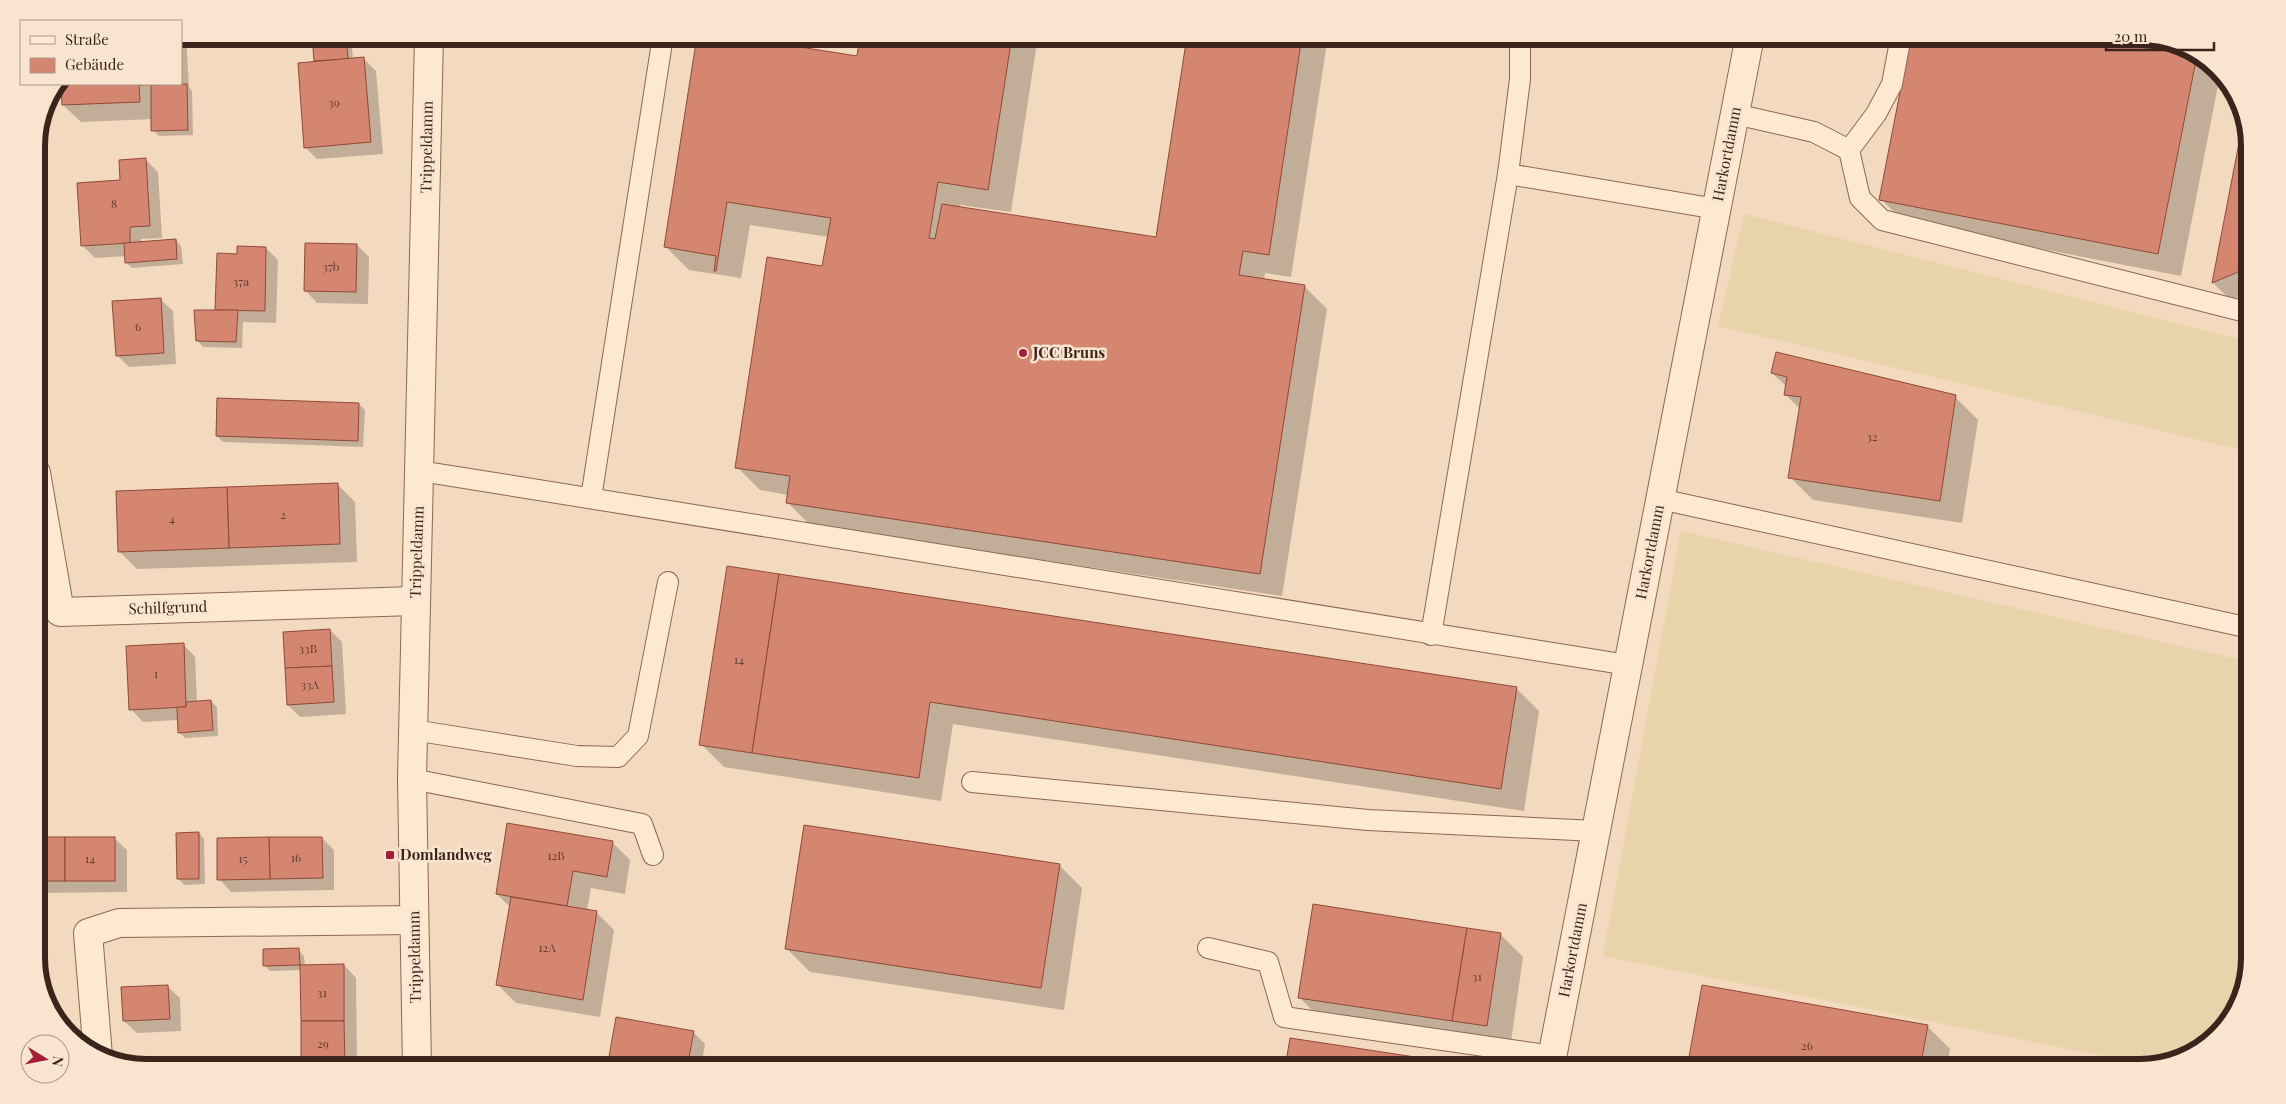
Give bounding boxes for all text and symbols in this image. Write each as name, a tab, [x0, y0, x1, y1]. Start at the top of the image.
legend	[20, 20, 182, 85]
scale bar	[2106, 20, 2214, 52]
text: 20 m	[2114, 26, 2148, 46]
text: Straße	[65, 29, 109, 49]
text: Gebäude	[65, 54, 124, 74]
house number: 39	[328, 94, 340, 110]
street label: Trippeldamm	[415, 100, 437, 193]
street label: Harkortdamm	[1707, 104, 1745, 203]
house number: 8	[111, 195, 117, 211]
house number: 37b	[322, 258, 340, 274]
house number: 37a	[233, 273, 249, 289]
house number: 6	[135, 318, 141, 334]
place label: JCC Bruns	[1032, 342, 1105, 362]
marker: JCC Bruns	[1017, 347, 1029, 359]
house number: 32	[1866, 428, 1878, 444]
street label: Harkortdamm	[1630, 502, 1668, 601]
street label: Trippeldamm	[404, 505, 428, 598]
house number: 2	[280, 506, 286, 522]
house number: 4	[169, 510, 175, 526]
street label: Schilfgrund	[128, 596, 208, 618]
house number: 33B	[299, 640, 317, 656]
house number: 14	[734, 651, 744, 667]
house number: 1	[154, 665, 159, 681]
house number: 33A	[301, 676, 320, 692]
place label: Domlandweg	[400, 844, 492, 864]
house number: 12B	[547, 847, 565, 863]
house number: 16	[291, 849, 301, 865]
marker: Domlandweg	[384, 849, 396, 861]
house number: 14	[85, 850, 95, 866]
house number: 15	[238, 850, 248, 866]
street label: Harkortdamm	[1553, 900, 1591, 999]
street label: Trippeldamm	[403, 910, 425, 1003]
house number: 12A	[538, 939, 556, 955]
house number: 31	[1472, 968, 1482, 984]
house number: 31	[317, 984, 327, 1000]
north arrow	[20, 1034, 70, 1084]
house number: 29	[317, 1035, 329, 1051]
house number: 26	[1801, 1037, 1813, 1053]
text: N	[48, 1055, 69, 1068]

